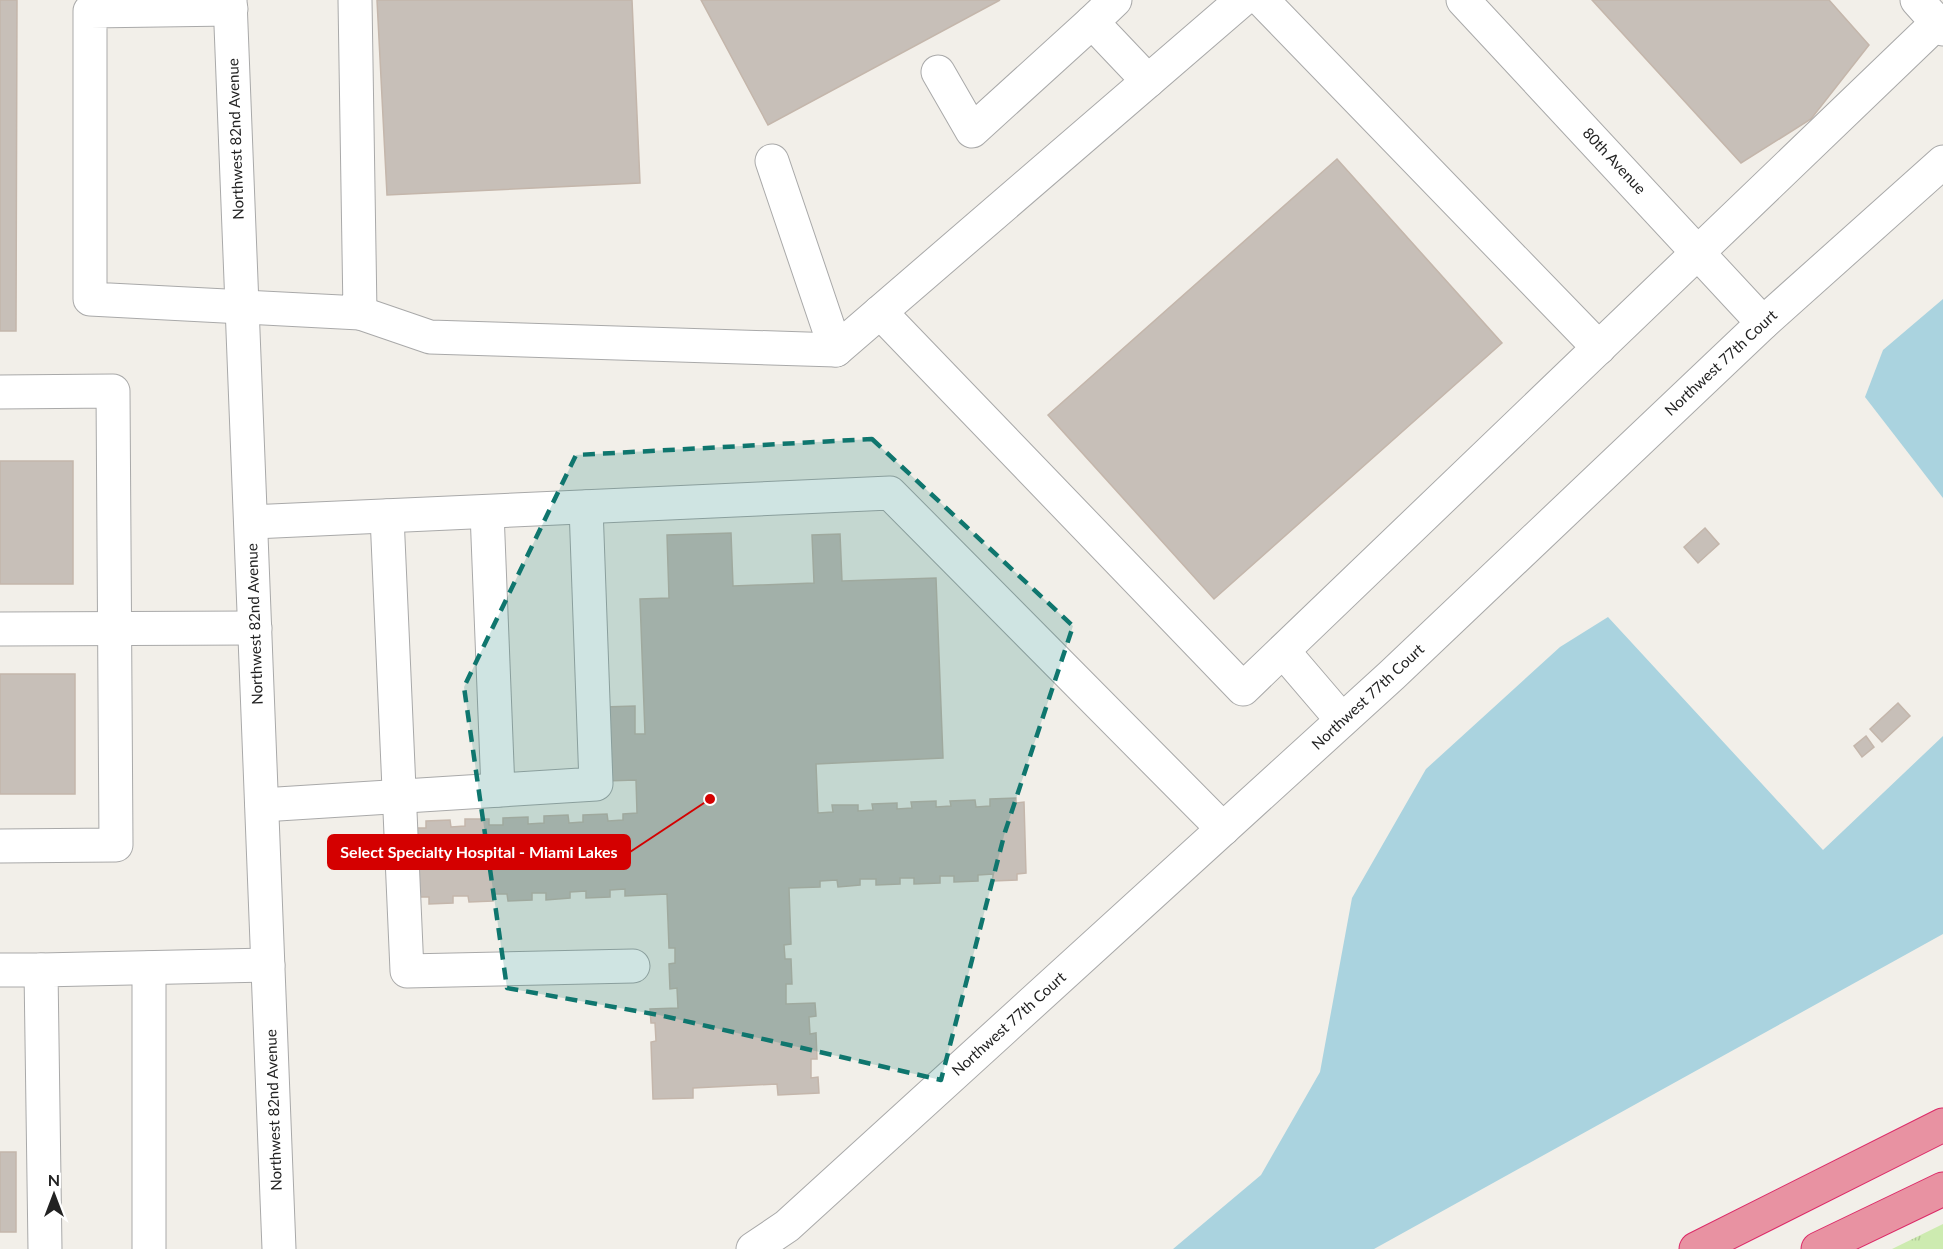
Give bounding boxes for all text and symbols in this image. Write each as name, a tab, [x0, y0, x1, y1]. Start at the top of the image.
street label: Northwest 82nd Avenue	[223, 58, 247, 220]
street label: 80th Avenue	[1579, 123, 1650, 197]
street label: Northwest 77th Court	[1661, 305, 1781, 419]
street label: Northwest 82nd Avenue	[242, 543, 266, 705]
street label: Northwest 77th Court	[1308, 639, 1428, 753]
callout: Select Specialty Hospital - Miami Lakes	[328, 835, 630, 869]
text: Select Specialty Hospital - Miami Lakes	[340, 842, 618, 861]
street label: Northwest 77th Court	[948, 967, 1069, 1079]
street label: Northwest 82nd Avenue	[261, 1029, 285, 1191]
north arrow	[24, 1165, 84, 1225]
text: N	[48, 1170, 60, 1189]

